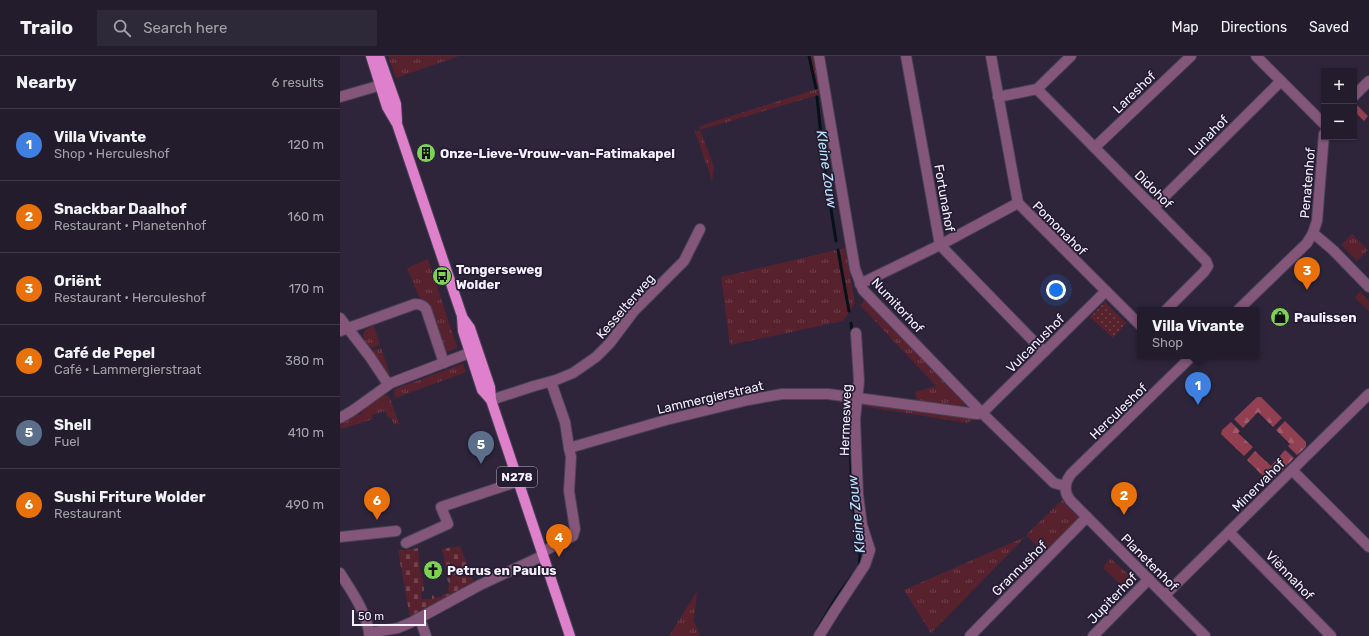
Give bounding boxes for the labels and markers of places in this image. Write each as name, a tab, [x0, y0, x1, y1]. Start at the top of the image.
building icon: Onze-Lieve-Vrouw-van-Fatimakapel	[415, 142, 437, 164]
place label: Onze-Lieve-Vrouw-van-Fatimakapel	[440, 146, 675, 161]
pin: 3	[1294, 257, 1320, 290]
place label: Tongerseweg Wolder	[456, 262, 543, 292]
bus stop icon: Tongerseweg Wolder	[431, 265, 453, 287]
shop icon: Paulissen	[1269, 306, 1291, 328]
place label: Paulissen	[1294, 310, 1357, 325]
pin: 1	[1185, 372, 1211, 405]
pin: 5	[468, 431, 494, 464]
pin: 2	[1111, 482, 1137, 515]
pin: 6	[364, 487, 390, 520]
pin: 4	[546, 524, 572, 557]
church icon: Petrus en Paulus	[422, 559, 444, 581]
place label: Petrus en Paulus	[447, 563, 556, 578]

